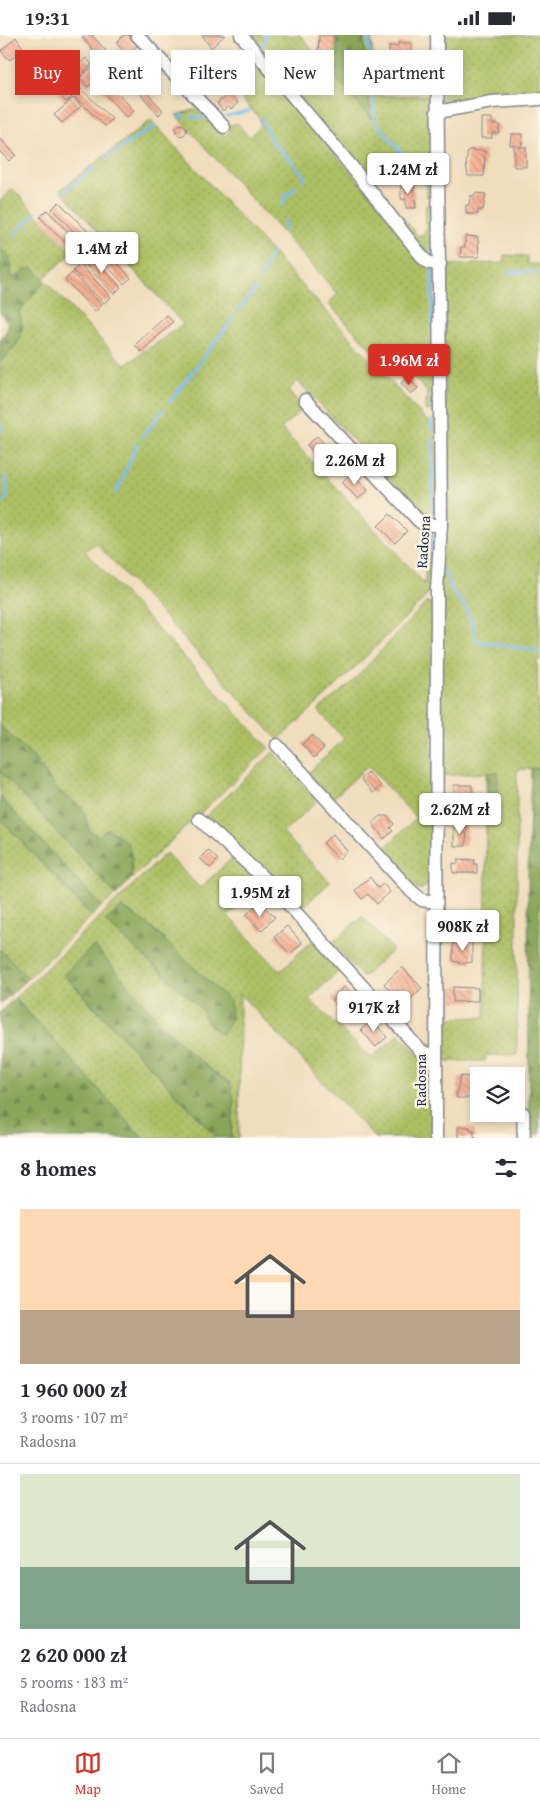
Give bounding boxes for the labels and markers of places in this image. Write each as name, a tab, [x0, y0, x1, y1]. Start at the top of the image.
pin: 1.24M zł	[356, 153, 460, 195]
pin: 1.4M zł	[56, 231, 148, 274]
pin: 1.96M zł	[357, 343, 461, 386]
pin: 2.26M zł	[303, 443, 407, 486]
pin: 2.62M zł	[408, 793, 512, 835]
pin: 1.95M zł	[208, 875, 312, 918]
pin: 908K zł	[417, 909, 509, 952]
pin: 917K zł	[328, 991, 420, 1033]

